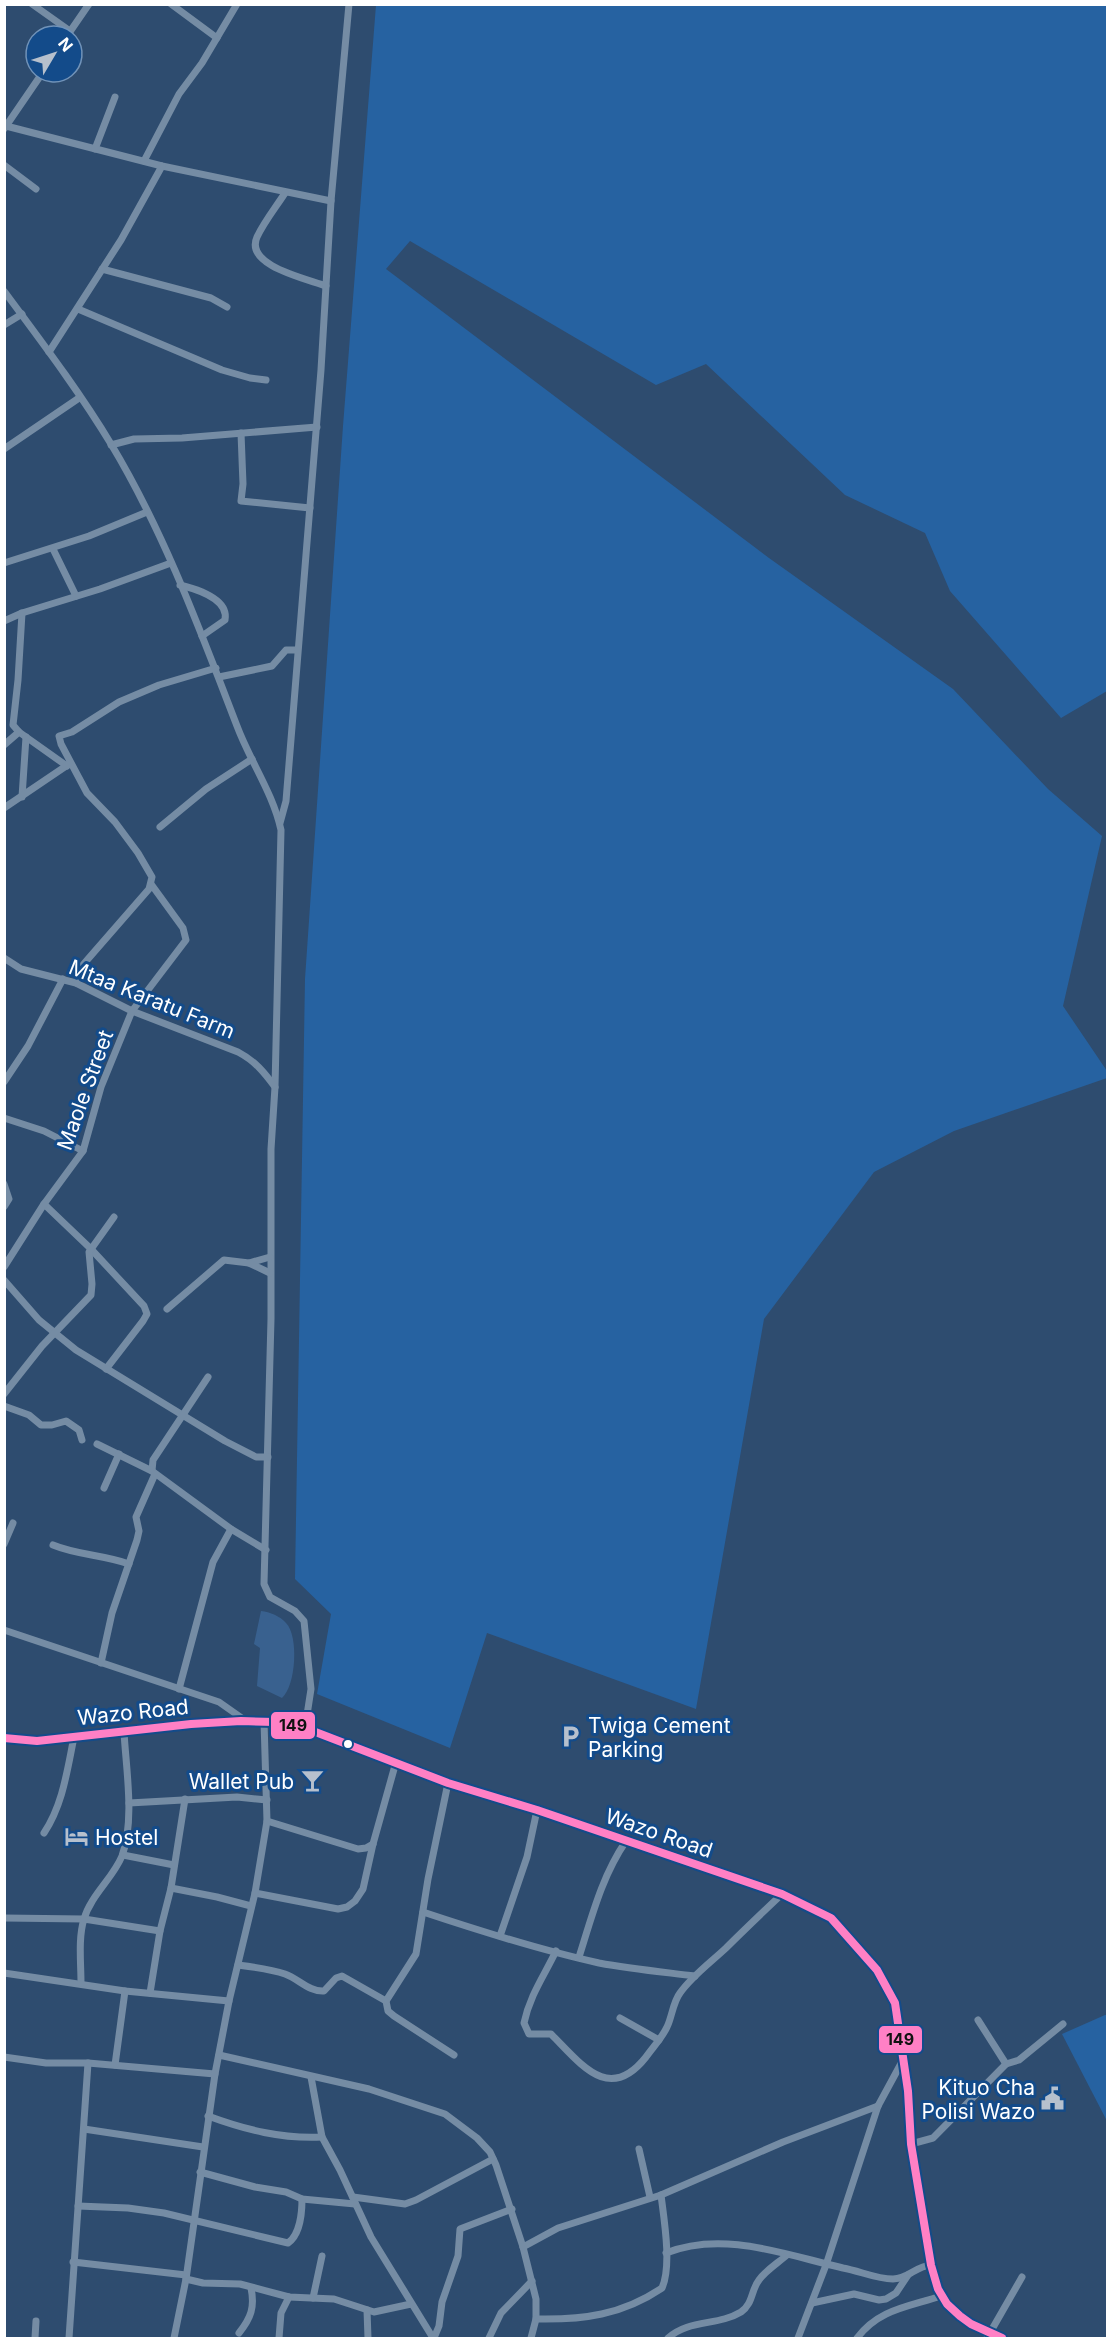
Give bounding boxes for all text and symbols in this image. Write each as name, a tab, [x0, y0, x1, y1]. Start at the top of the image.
north arrow	[24, 24, 84, 84]
text: N	[54, 34, 77, 56]
street label: Mtaa Karatu Farm	[65, 954, 239, 1044]
street label: Maole Street	[52, 1026, 118, 1153]
street label: Wazo Road	[76, 1694, 190, 1730]
line badge: 149	[270, 1711, 316, 1740]
place label: Twiga Cement Parking	[588, 1713, 731, 1762]
text: 149	[279, 1715, 307, 1735]
parking icon: Twiga Cement Parking	[557, 1724, 583, 1750]
unlabelled marker	[342, 1738, 354, 1750]
bar icon: Wallet Pub	[299, 1768, 325, 1794]
place label: Wallet Pub	[189, 1769, 294, 1794]
street label: Wazo Road	[602, 1803, 716, 1863]
hotel icon: Hostel	[64, 1824, 90, 1850]
place label: Hostel	[95, 1825, 158, 1850]
line badge: 149	[878, 2025, 923, 2054]
text: 149	[886, 2029, 914, 2049]
place label: Kituo Cha Polisi Wazo	[922, 2075, 1035, 2124]
public building icon: Kituo Cha Polisi Wazo	[1040, 2086, 1066, 2112]

